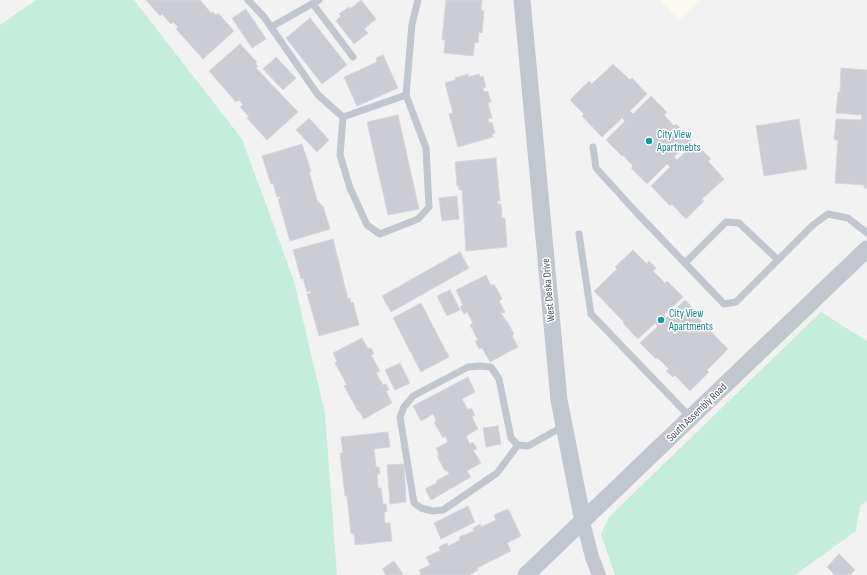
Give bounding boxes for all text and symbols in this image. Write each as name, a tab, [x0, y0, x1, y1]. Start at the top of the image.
place label: City View Apartmebts	[657, 128, 701, 154]
marker: City View Apartmebts	[644, 136, 654, 146]
street label: West Deska Drive	[540, 258, 558, 322]
place label: City View Apartments	[669, 307, 713, 333]
marker: City View Apartments	[656, 315, 666, 325]
street label: South Assembly Road	[664, 381, 730, 445]

